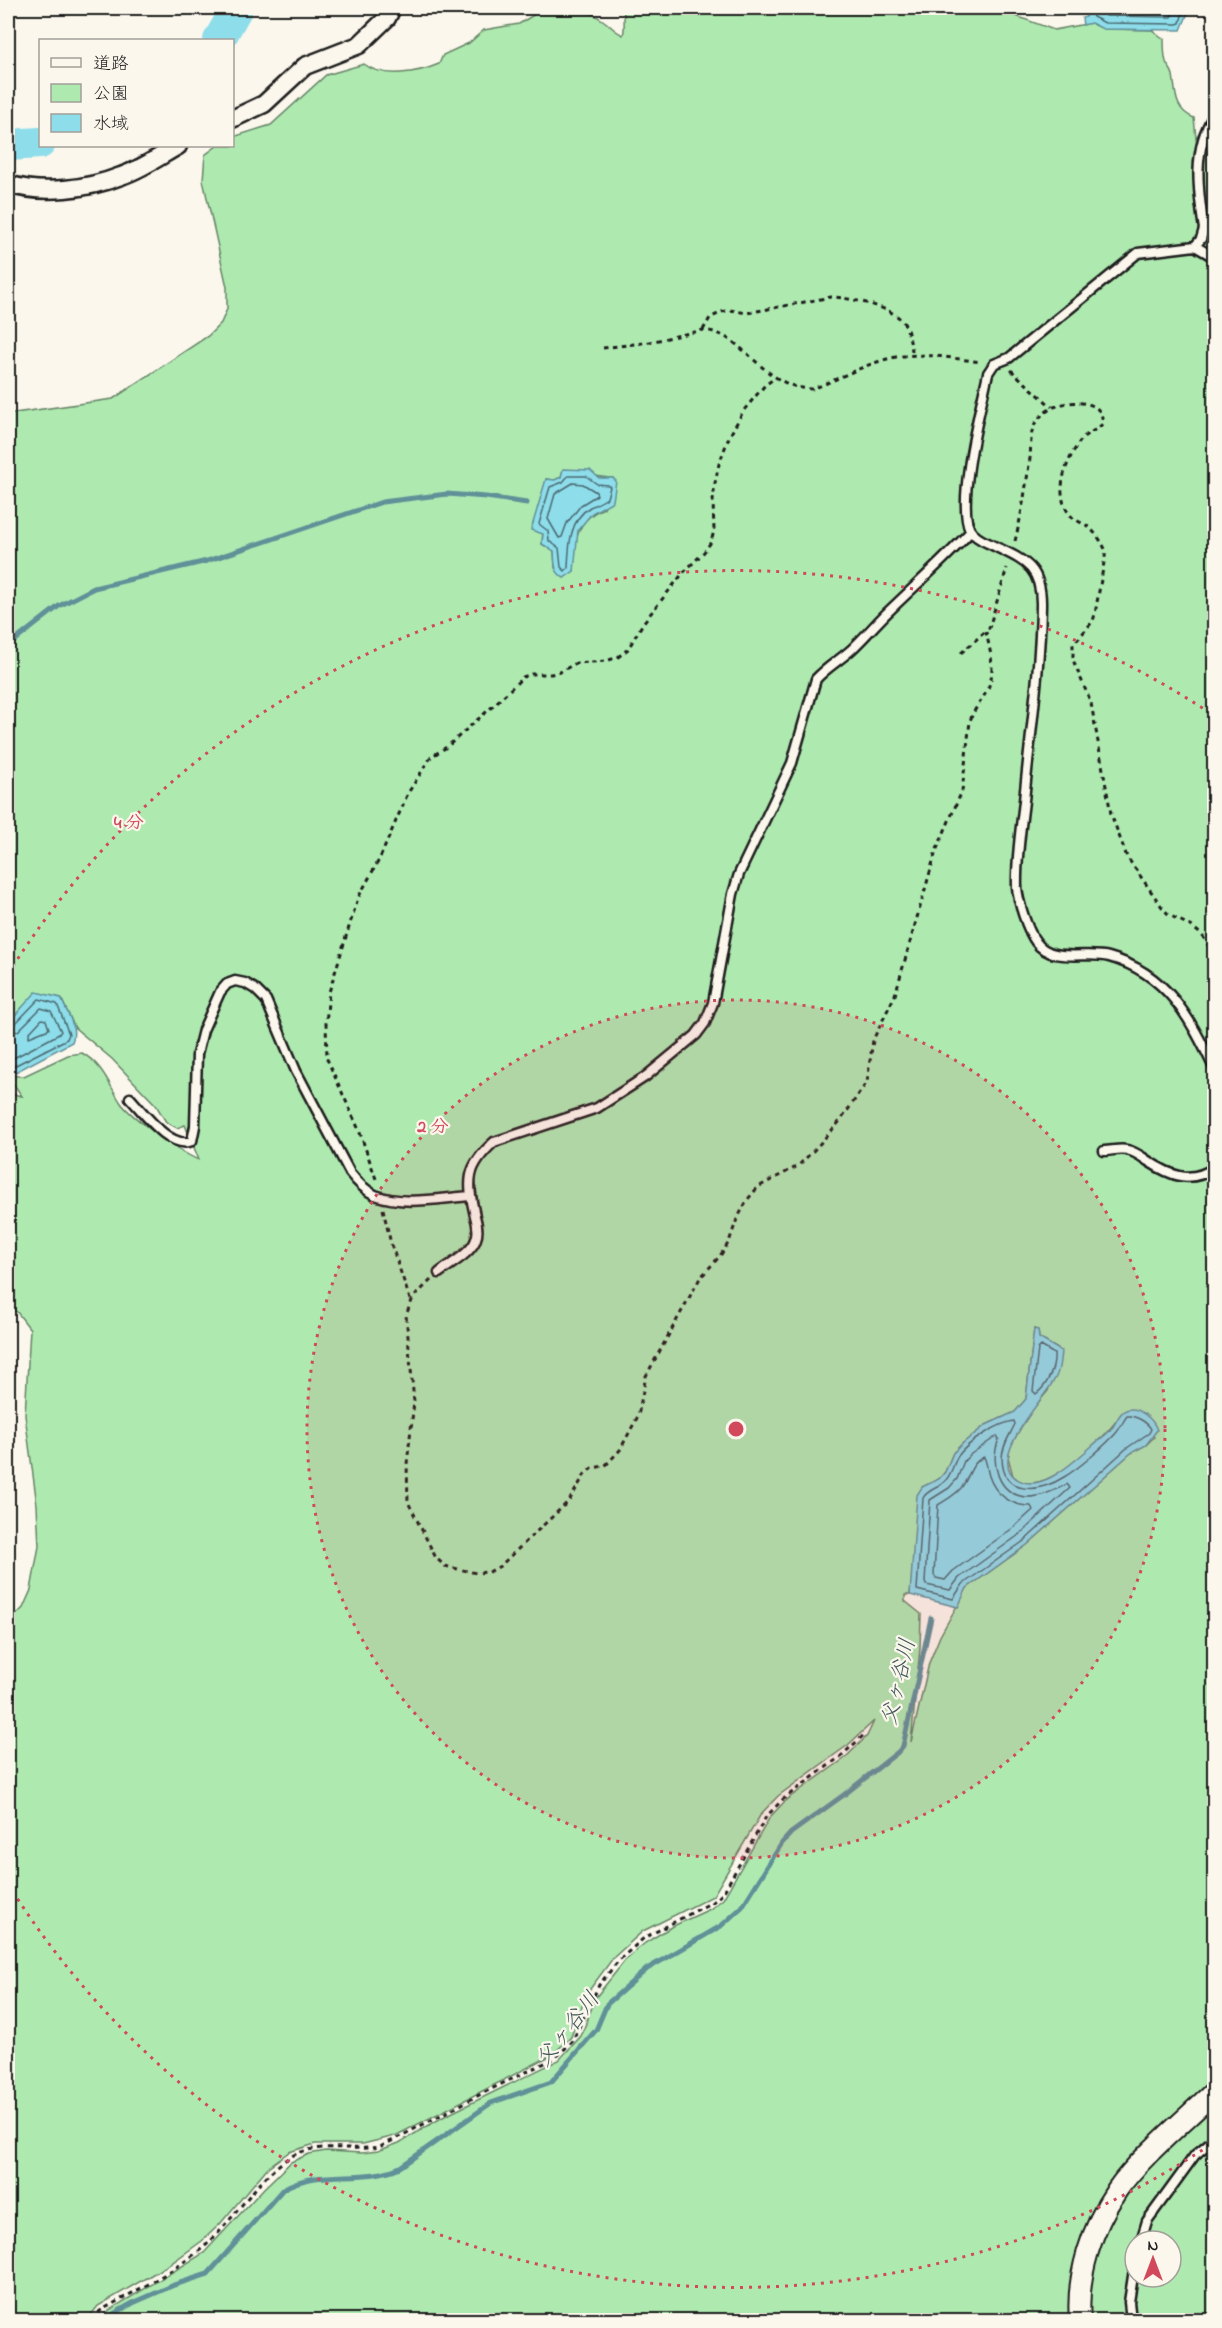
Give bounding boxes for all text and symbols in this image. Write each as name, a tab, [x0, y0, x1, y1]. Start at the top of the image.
legend	[39, 39, 234, 147]
text: 道路	[93, 52, 129, 78]
text: 公園	[93, 82, 129, 108]
text: 水域	[93, 112, 129, 138]
text: 4 分	[114, 811, 144, 837]
text: 2 分	[416, 1115, 449, 1141]
centre of rings	[726, 1419, 746, 1439]
water label: 父ヶ谷川	[875, 1636, 925, 1728]
water label: 父ヶ谷川	[529, 1985, 609, 2075]
north arrow	[1123, 2229, 1183, 2289]
text: N	[1148, 2234, 1159, 2258]

